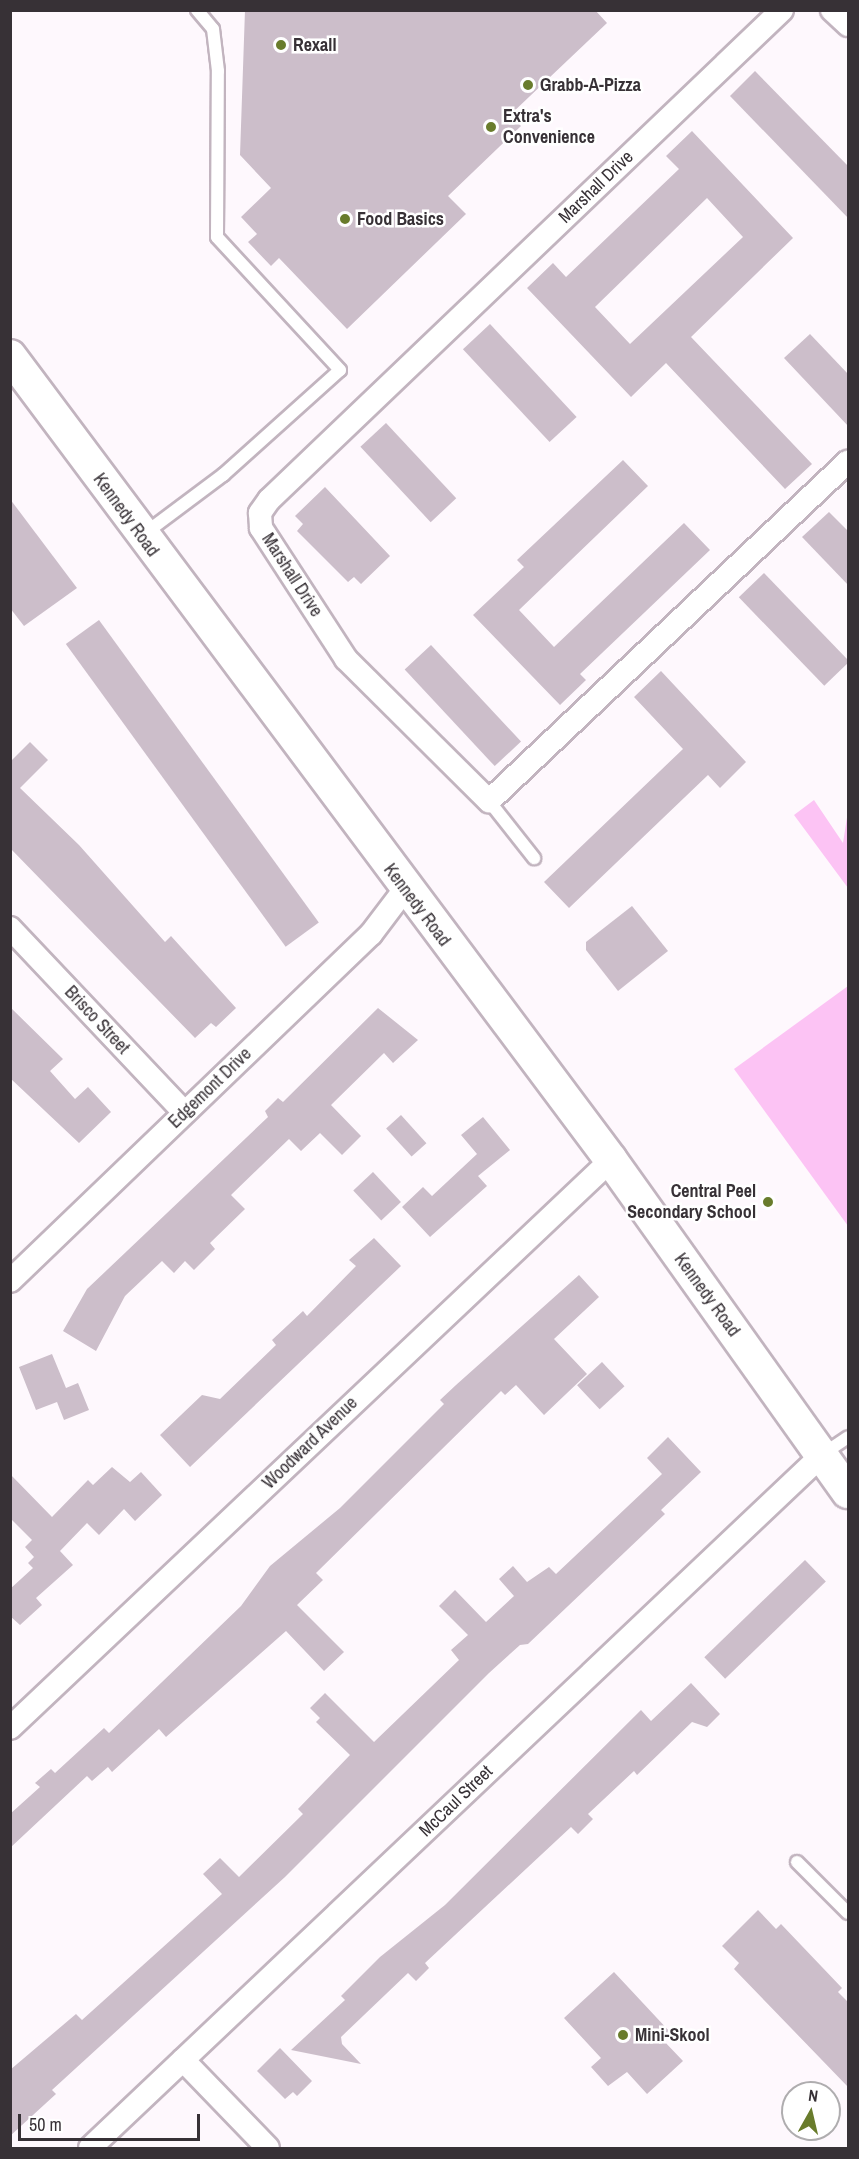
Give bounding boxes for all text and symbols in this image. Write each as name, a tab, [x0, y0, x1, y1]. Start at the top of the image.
place label: Rexall	[293, 34, 336, 56]
marker: Rexall	[274, 38, 288, 52]
place label: Grabb-A-Pizza	[540, 74, 641, 96]
marker: Grabb-A-Pizza	[521, 78, 535, 92]
place label: Extra's Convenience	[503, 106, 595, 148]
marker: Extra's Convenience	[484, 120, 498, 134]
street label: Marshall Drive	[554, 146, 638, 228]
place label: Food Basics	[357, 208, 444, 230]
marker: Food Basics	[338, 212, 352, 226]
street label: Kennedy Road	[89, 469, 163, 561]
street label: Marshall Drive	[257, 529, 327, 621]
street label: Kennedy Road	[379, 860, 455, 950]
street label: Brisco Street	[60, 981, 134, 1059]
street label: Edgemont Drive	[164, 1043, 256, 1133]
place label: Central Peel Secondary School	[627, 1181, 756, 1224]
marker: Central Peel Secondary School	[761, 1195, 775, 1209]
street label: Kennedy Road	[670, 1249, 744, 1341]
street label: Woodward Avenue	[258, 1392, 362, 1494]
street label: McCaul Street	[415, 1761, 497, 1841]
place label: Mini-Skool	[635, 2024, 710, 2046]
marker: Mini-Skool	[616, 2028, 630, 2042]
north arrow	[781, 2081, 841, 2141]
text: N	[807, 2084, 819, 2107]
scale bar	[21, 2102, 202, 2140]
text: 50 m	[29, 2112, 62, 2137]

